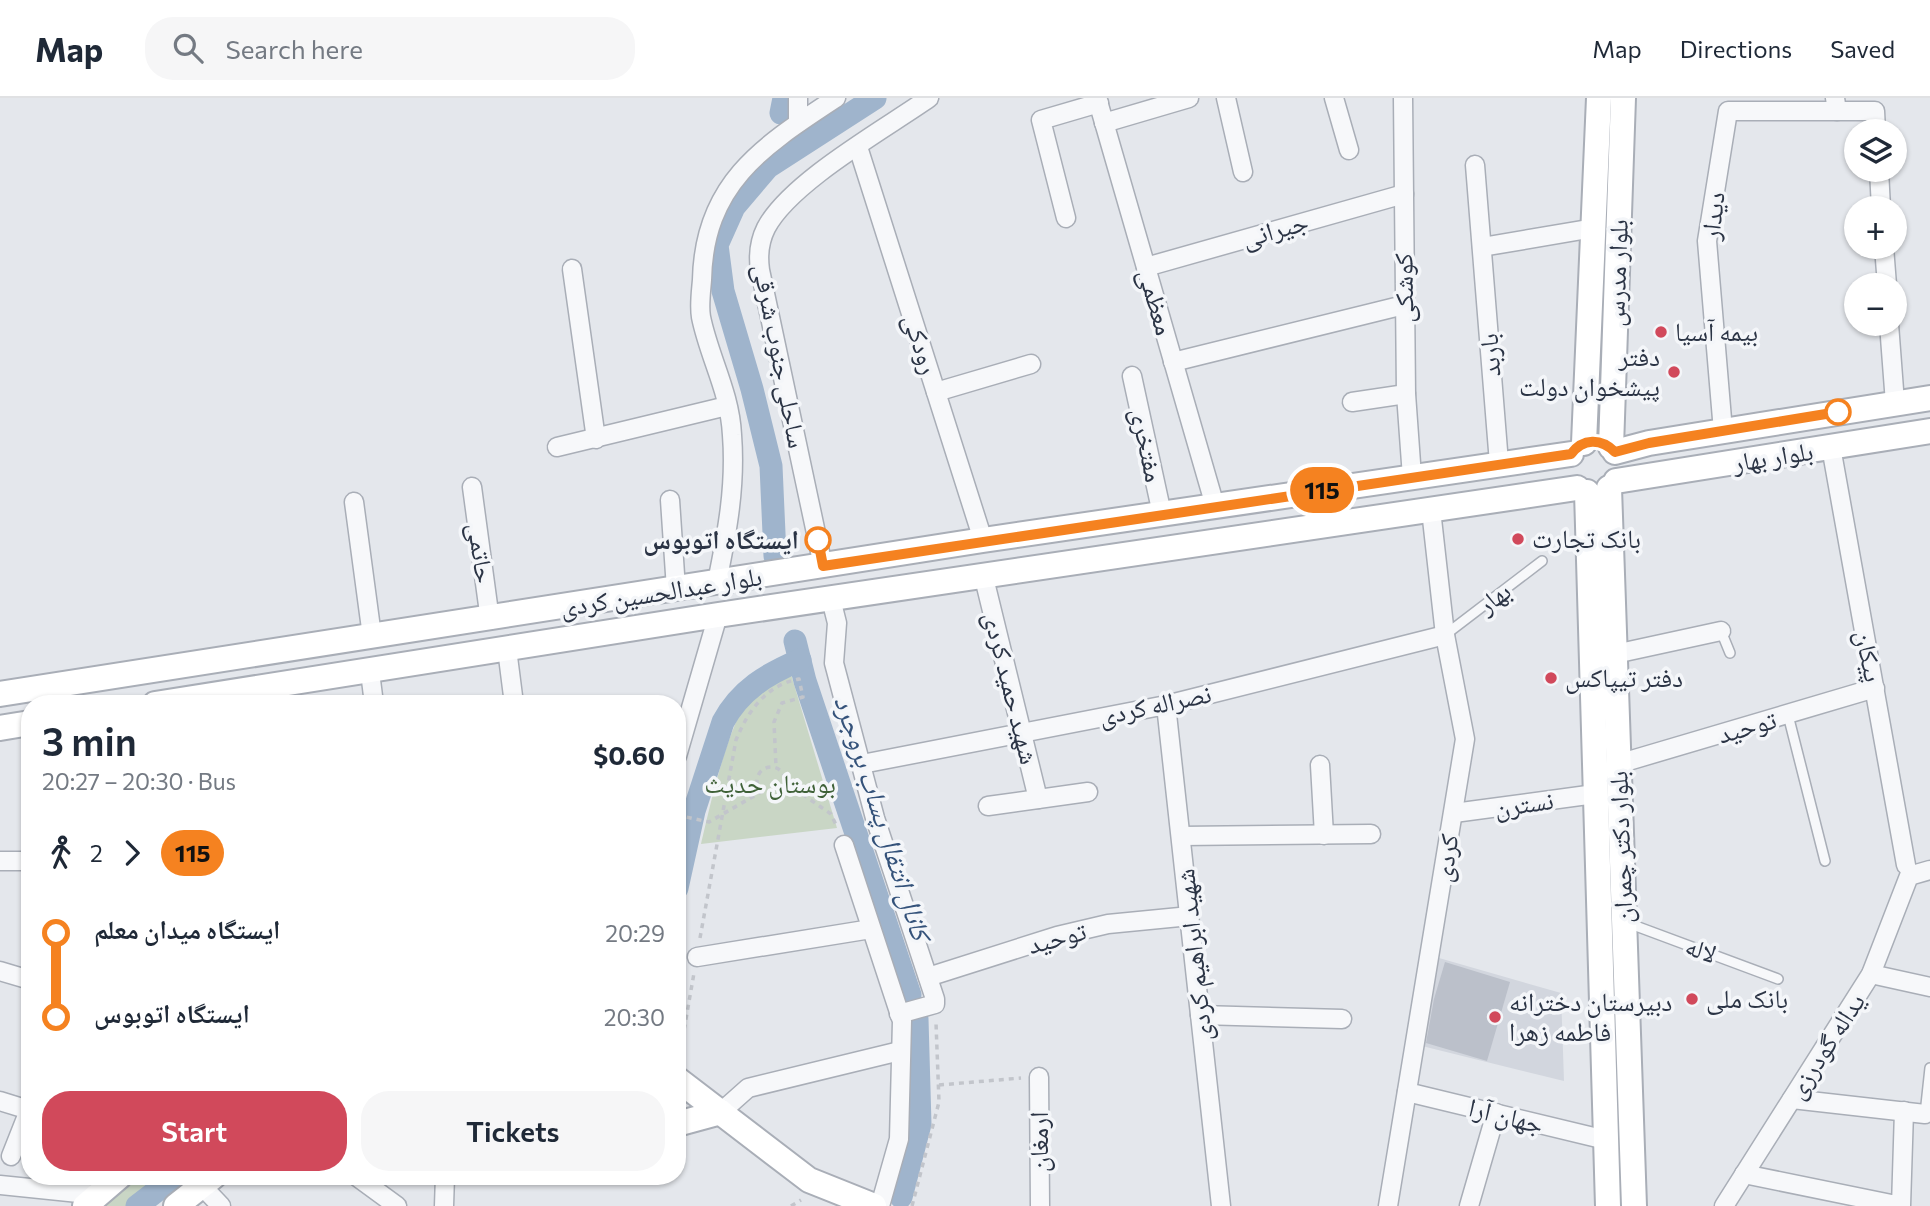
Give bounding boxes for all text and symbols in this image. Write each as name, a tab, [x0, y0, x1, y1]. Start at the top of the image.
search box	[145, 17, 635, 80]
text: Map	[35, 28, 103, 69]
icon: search	[169, 29, 207, 67]
text: Search here	[225, 33, 363, 64]
text: Map	[1592, 34, 1642, 63]
text: Directions	[1680, 34, 1792, 63]
text: Saved	[1830, 34, 1895, 63]
map controls	[1844, 119, 1907, 336]
button: layers	[1844, 119, 1907, 182]
street label: دیدار	[1693, 190, 1730, 243]
button: +	[1844, 196, 1907, 259]
street label: جیرانی	[1238, 204, 1312, 255]
street label: بلوار مدرس	[1598, 219, 1635, 327]
street label: کوشکی	[1386, 253, 1421, 323]
street label: ساحلی جنوب شرقی	[746, 261, 815, 451]
street label: معظمی	[1131, 265, 1182, 339]
button: −	[1844, 273, 1907, 336]
street label: رودکی	[896, 309, 947, 378]
place label: بیمه آسیا	[1675, 315, 1758, 347]
marker: بیمه آسیا	[1653, 324, 1669, 340]
street label: باربد	[1472, 332, 1506, 378]
place label: دفتر پیشخوان دولت	[1519, 340, 1660, 403]
marker: دفتر پیشخوان دولت	[1666, 364, 1682, 380]
unlabelled marker	[1825, 399, 1851, 425]
street label: مفتخری	[1124, 405, 1171, 485]
street label: بلوار بهار	[1730, 434, 1815, 478]
line badge: 115	[1282, 467, 1362, 513]
text: 115	[1304, 475, 1340, 504]
street label: حاتمی	[461, 521, 502, 585]
place label: بانک تجارت	[1532, 522, 1641, 554]
place label: ایستگاه اتوبوس	[643, 523, 799, 556]
marker: ایستگاه اتوبوس	[805, 527, 831, 553]
marker: بانک تجارت	[1510, 531, 1526, 547]
street label: بلوار عبدالحسین کردی	[558, 559, 764, 624]
street label: بهار	[1470, 574, 1516, 621]
street label: شهید حمید کردی	[977, 608, 1046, 767]
street label: پیکان	[1848, 627, 1891, 685]
place label: دفتر تیپاکس	[1565, 661, 1683, 694]
marker: دفتر تیپاکس	[1543, 670, 1559, 686]
street label: نصراله کردی	[1095, 676, 1214, 733]
water label: کانال انتقال پساب بروجرد	[826, 691, 941, 949]
street label: توحید	[1714, 702, 1780, 750]
text: 3 min	[42, 717, 137, 764]
text: $0.60	[593, 739, 665, 770]
text: 20:27 – 20:30 · Bus	[42, 767, 236, 795]
park label: بوستان حدیث	[704, 767, 836, 800]
street label: بلوار دکتر چمران	[1601, 770, 1640, 924]
street label: نسترن	[1492, 783, 1556, 824]
street label: کردی	[1425, 831, 1466, 884]
icon: walk	[42, 834, 80, 872]
icon: forward	[113, 834, 151, 872]
text: 115	[175, 838, 210, 867]
text: 2	[90, 839, 103, 867]
street label: شهید ابراهیم کردی	[1168, 867, 1220, 1043]
text: ایستگاه میدان معلم	[94, 913, 281, 944]
street label: توحید	[1024, 914, 1090, 960]
text: 20:29	[605, 919, 665, 947]
street label: لاله	[1682, 929, 1721, 968]
place label: بانک ملی	[1706, 982, 1788, 1015]
place label: دبیرستان دخترانه فاطمه زهرا	[1509, 985, 1672, 1047]
street label: یداله گودرزی	[1779, 987, 1872, 1105]
marker: بانک ملی	[1684, 991, 1700, 1007]
text: ایستگاه اتوبوس	[94, 997, 250, 1028]
text: 20:30	[604, 1003, 665, 1031]
marker: دبیرستان دخترانه فاطمه زهرا	[1487, 1009, 1503, 1025]
street label: جهان آرا	[1465, 1090, 1547, 1141]
button: Start	[42, 1091, 347, 1171]
button: Tickets	[361, 1091, 665, 1171]
street label: ارمغان	[1022, 1112, 1055, 1172]

